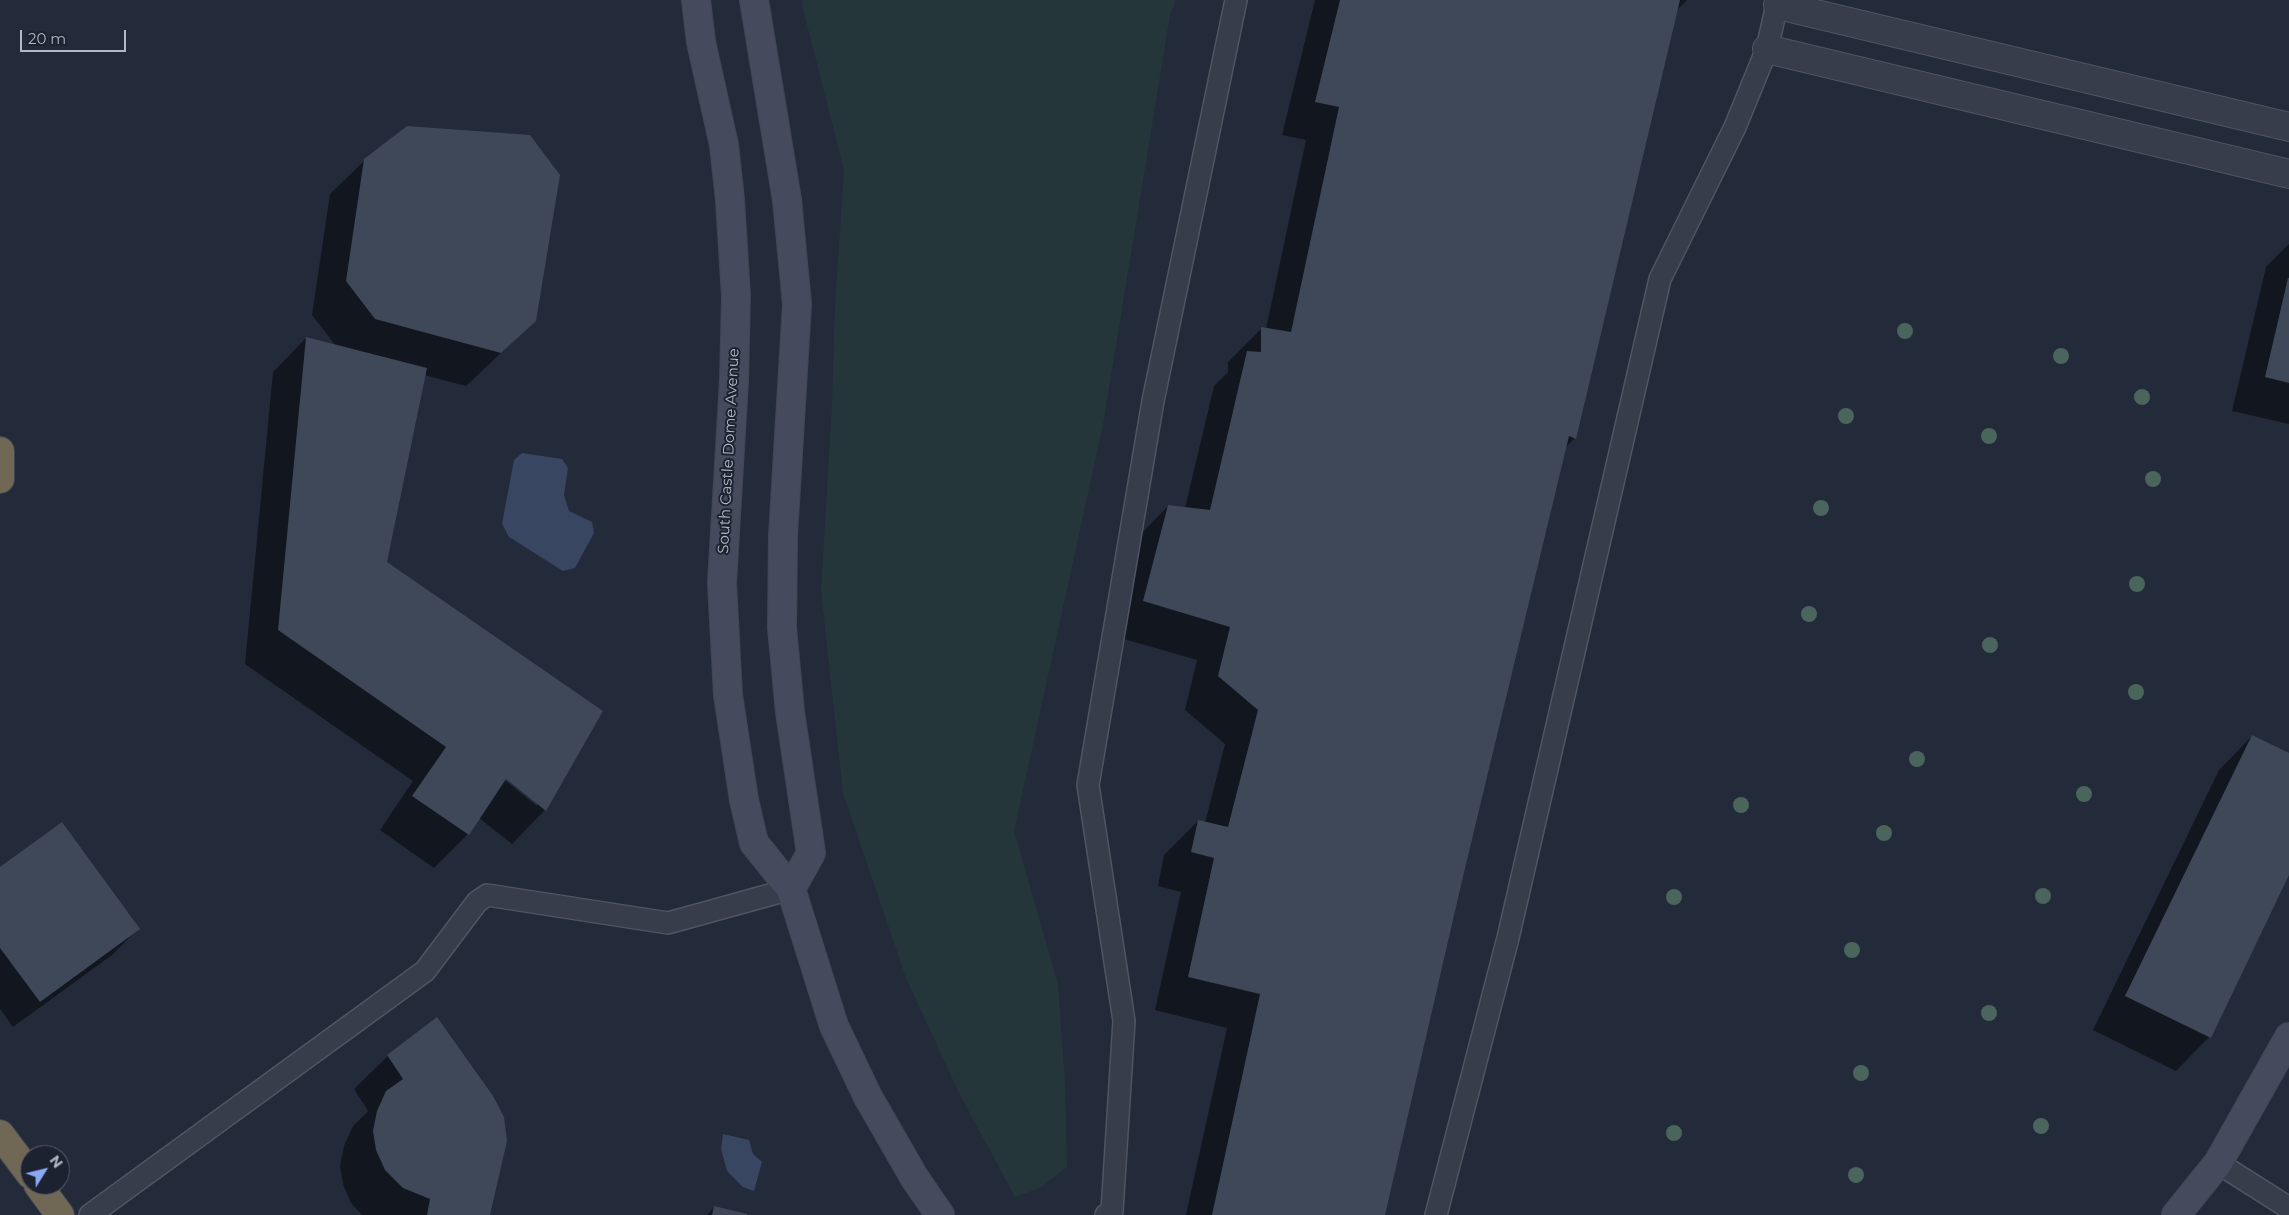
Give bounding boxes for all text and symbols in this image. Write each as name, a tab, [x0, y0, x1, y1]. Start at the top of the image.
scale bar	[22, 20, 129, 52]
text: 20 m	[28, 29, 66, 48]
street label: South Castle Dome Avenue	[715, 348, 743, 554]
north arrow	[20, 1145, 70, 1195]
text: N	[46, 1152, 67, 1172]

